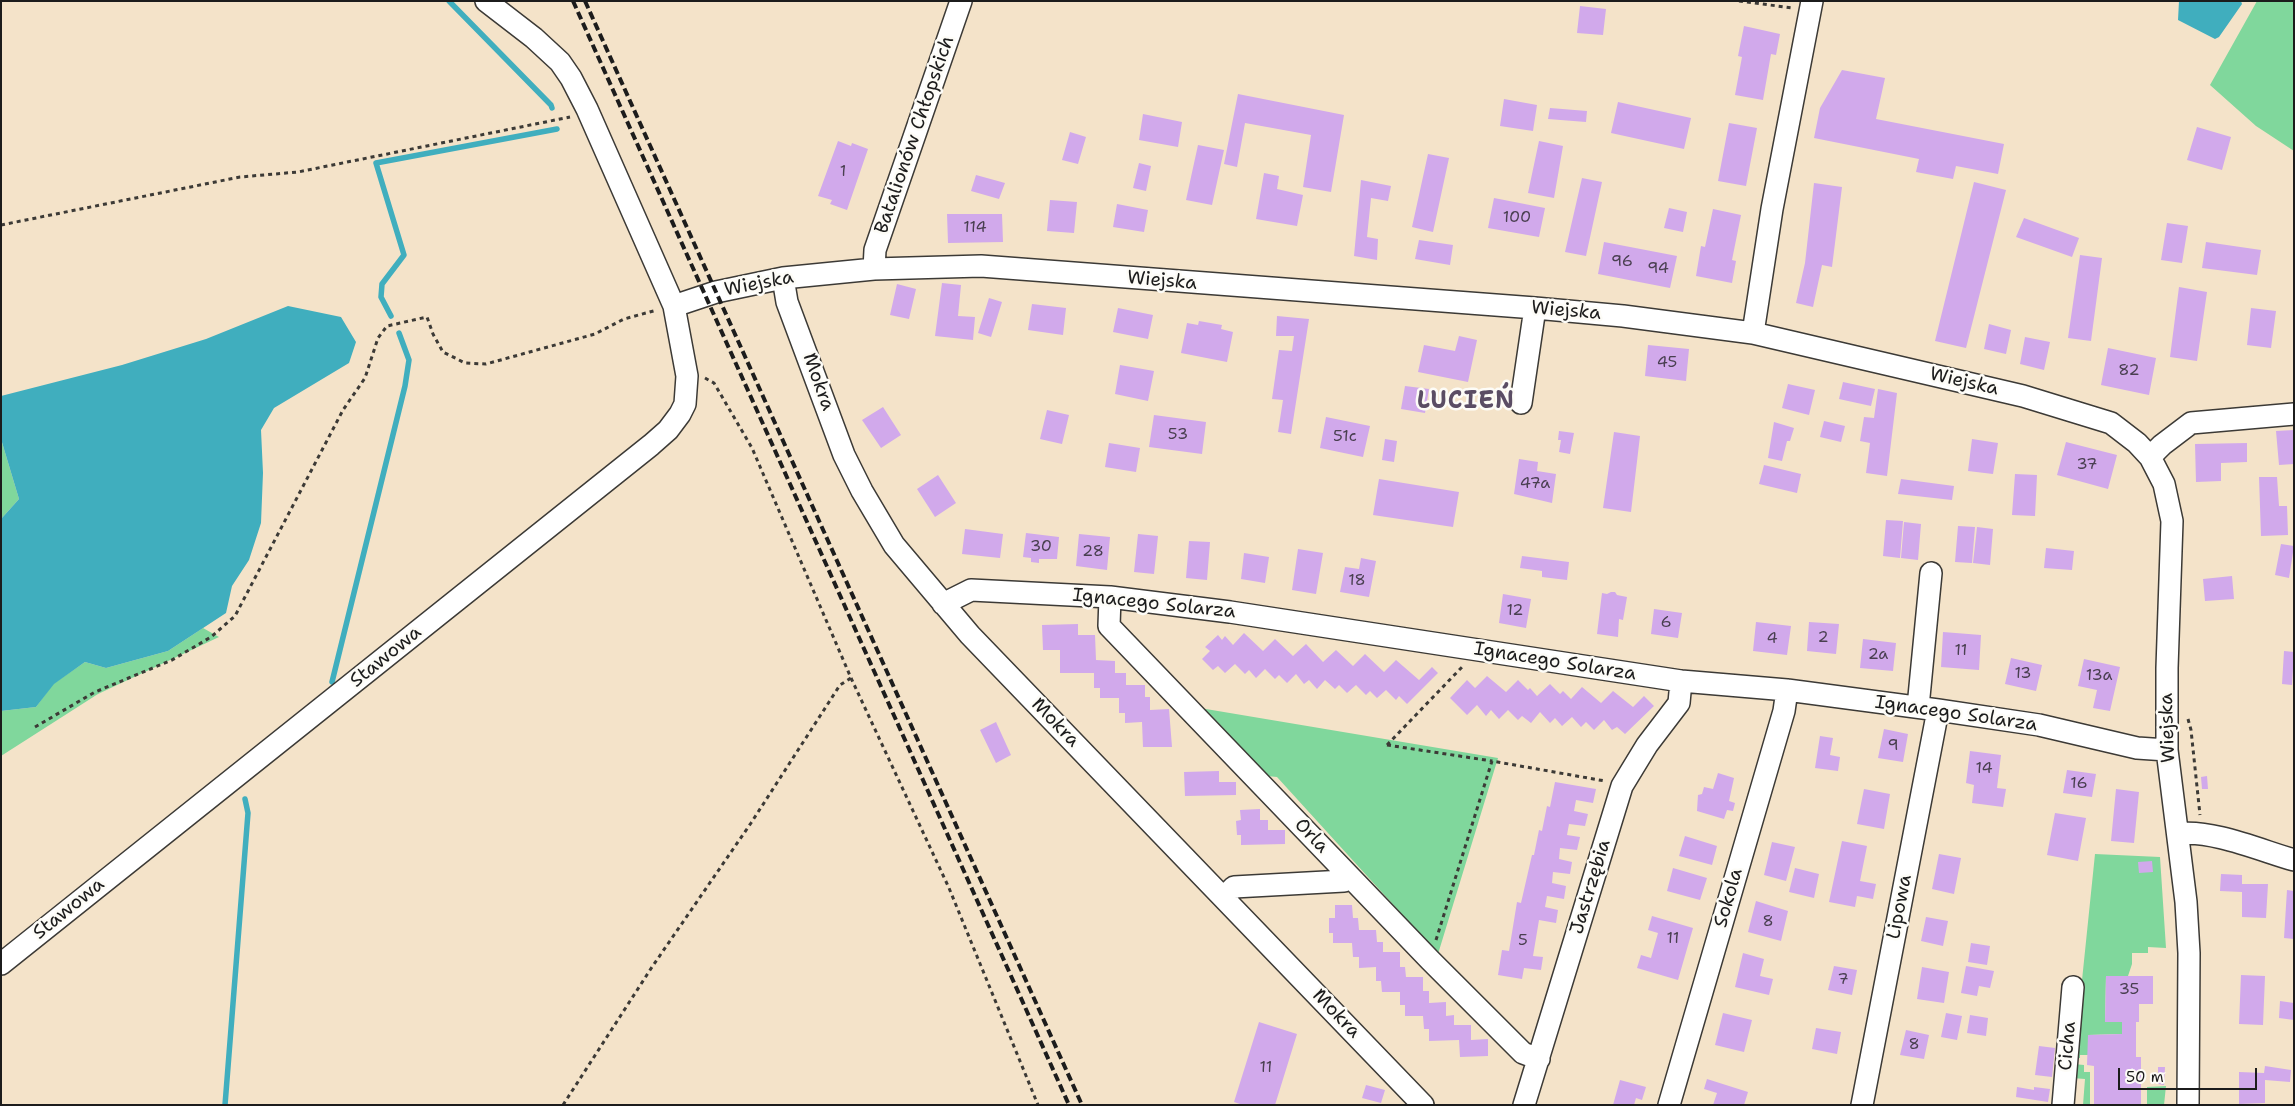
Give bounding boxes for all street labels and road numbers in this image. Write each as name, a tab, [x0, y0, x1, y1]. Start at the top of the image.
street label: Batalionów Chłopskich	[870, 33, 960, 237]
street label: Wiejska	[722, 266, 796, 302]
street label: Wiejska	[1126, 267, 1198, 295]
street label: Wiejska	[1530, 297, 1602, 325]
street label: Mokra	[797, 350, 839, 414]
street label: Wiejska	[1927, 363, 2001, 401]
street label: Ignacego Solarza	[1071, 584, 1237, 624]
street label: Stawowa	[346, 621, 426, 693]
street label: Ignacego Solarza	[1472, 638, 1638, 686]
street label: Ignacego Solarza	[1873, 691, 2039, 737]
street label: Wiejska	[2155, 693, 2181, 763]
street label: Mokra	[1026, 694, 1084, 752]
street label: Orla	[1289, 814, 1333, 858]
street label: Jastrzębia	[1566, 837, 1616, 937]
street label: Sokola	[1710, 866, 1748, 930]
street label: Stawowa	[29, 873, 109, 945]
street label: Lipowa	[1883, 873, 1917, 941]
street label: Mokra	[1307, 985, 1365, 1043]
street label: Cicha	[2054, 1020, 2082, 1072]

